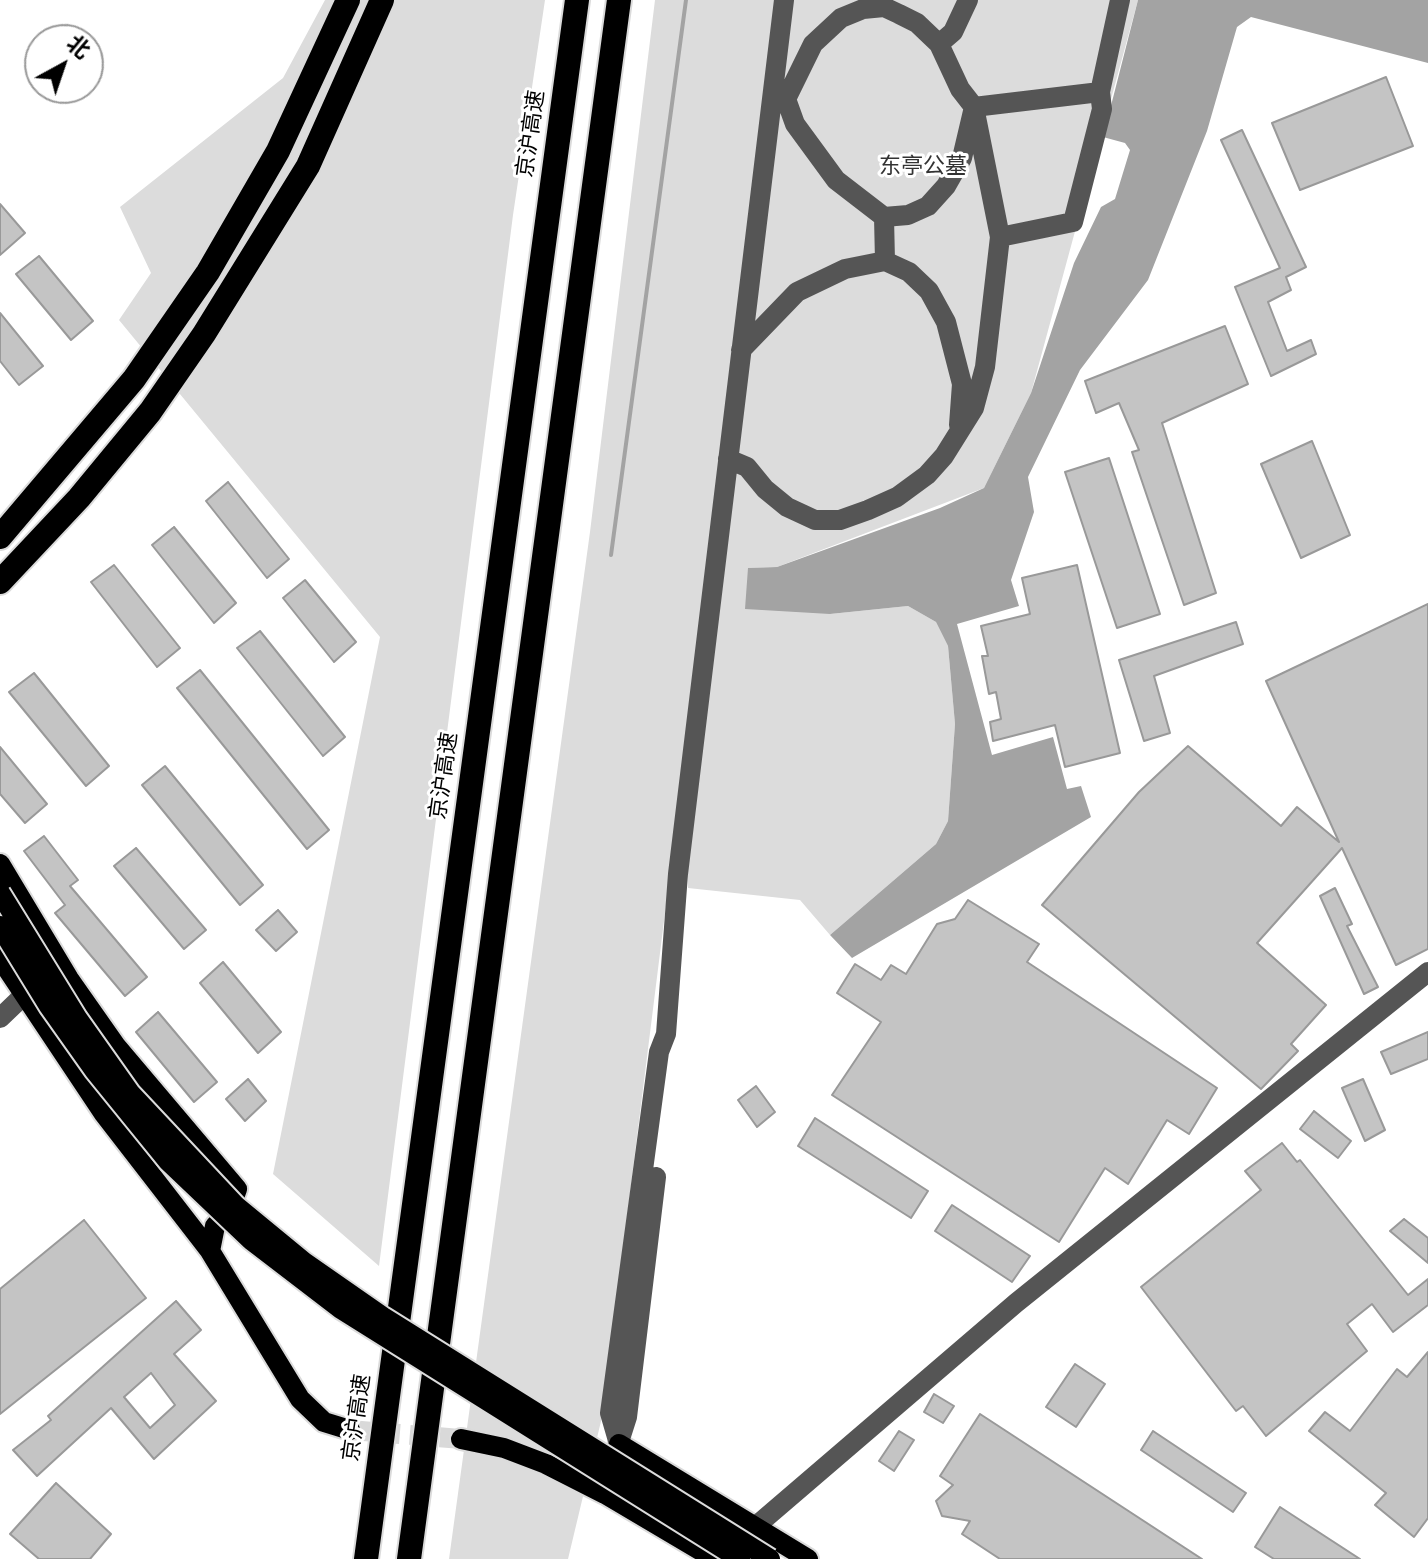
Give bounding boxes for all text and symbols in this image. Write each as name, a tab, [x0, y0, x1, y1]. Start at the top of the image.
north arrow	[24, 24, 104, 104]
text: 北	[60, 28, 97, 66]
street label: 京沪高速	[513, 89, 551, 179]
park label: 东亭公墓	[879, 154, 967, 180]
street label: 京沪高速	[426, 731, 464, 821]
street label: 京沪高速	[339, 1373, 377, 1463]

